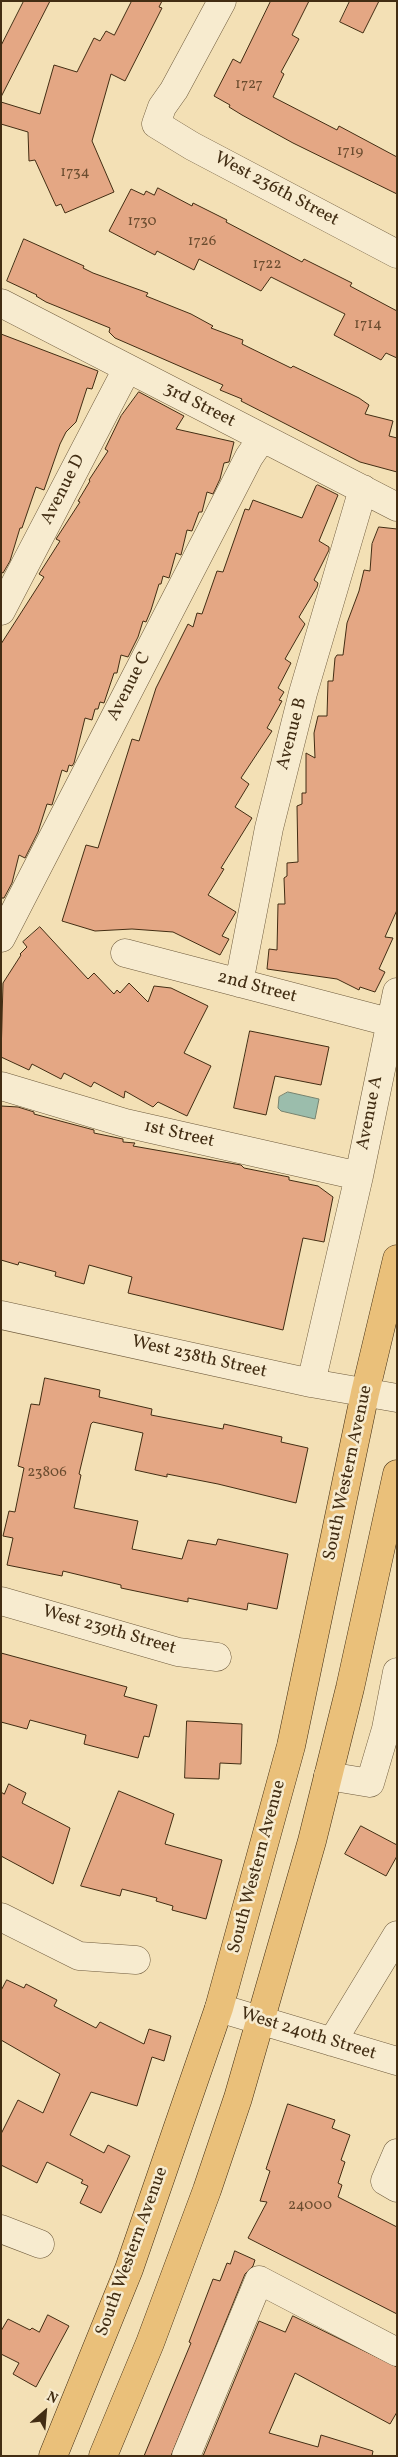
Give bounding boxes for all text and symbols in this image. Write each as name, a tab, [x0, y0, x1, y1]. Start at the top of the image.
house number: 1727	[235, 76, 263, 94]
house number: 1719	[337, 143, 363, 161]
street label: West 236th Street	[210, 148, 342, 232]
house number: 1734	[60, 164, 90, 182]
house number: 1730	[127, 213, 157, 231]
house number: 1726	[188, 233, 216, 251]
house number: 1722	[253, 256, 281, 274]
house number: 1714	[354, 316, 382, 334]
street label: 3rd Street	[159, 379, 239, 433]
street label: Avenue D	[37, 451, 91, 529]
street label: Avenue C	[104, 649, 156, 725]
street label: Avenue B	[273, 696, 313, 772]
street label: 2nd Street	[215, 967, 299, 1009]
street label: Avenue A	[353, 1074, 389, 1152]
street label: 1st Street	[142, 1116, 216, 1154]
street label: West 238th Street	[129, 1332, 269, 1384]
street label: South Western Avenue	[320, 1383, 378, 1563]
house number: 23806	[27, 1464, 67, 1482]
street label: West 239th Street	[40, 1602, 178, 1660]
street label: South Western Avenue	[224, 1778, 292, 1956]
street label: West 240th Street	[237, 2004, 379, 2066]
street label: South Western Avenue	[92, 2164, 174, 2340]
house number: 24000	[288, 2197, 332, 2215]
north arrow	[20, 2387, 70, 2437]
text: N	[43, 2387, 61, 2409]

